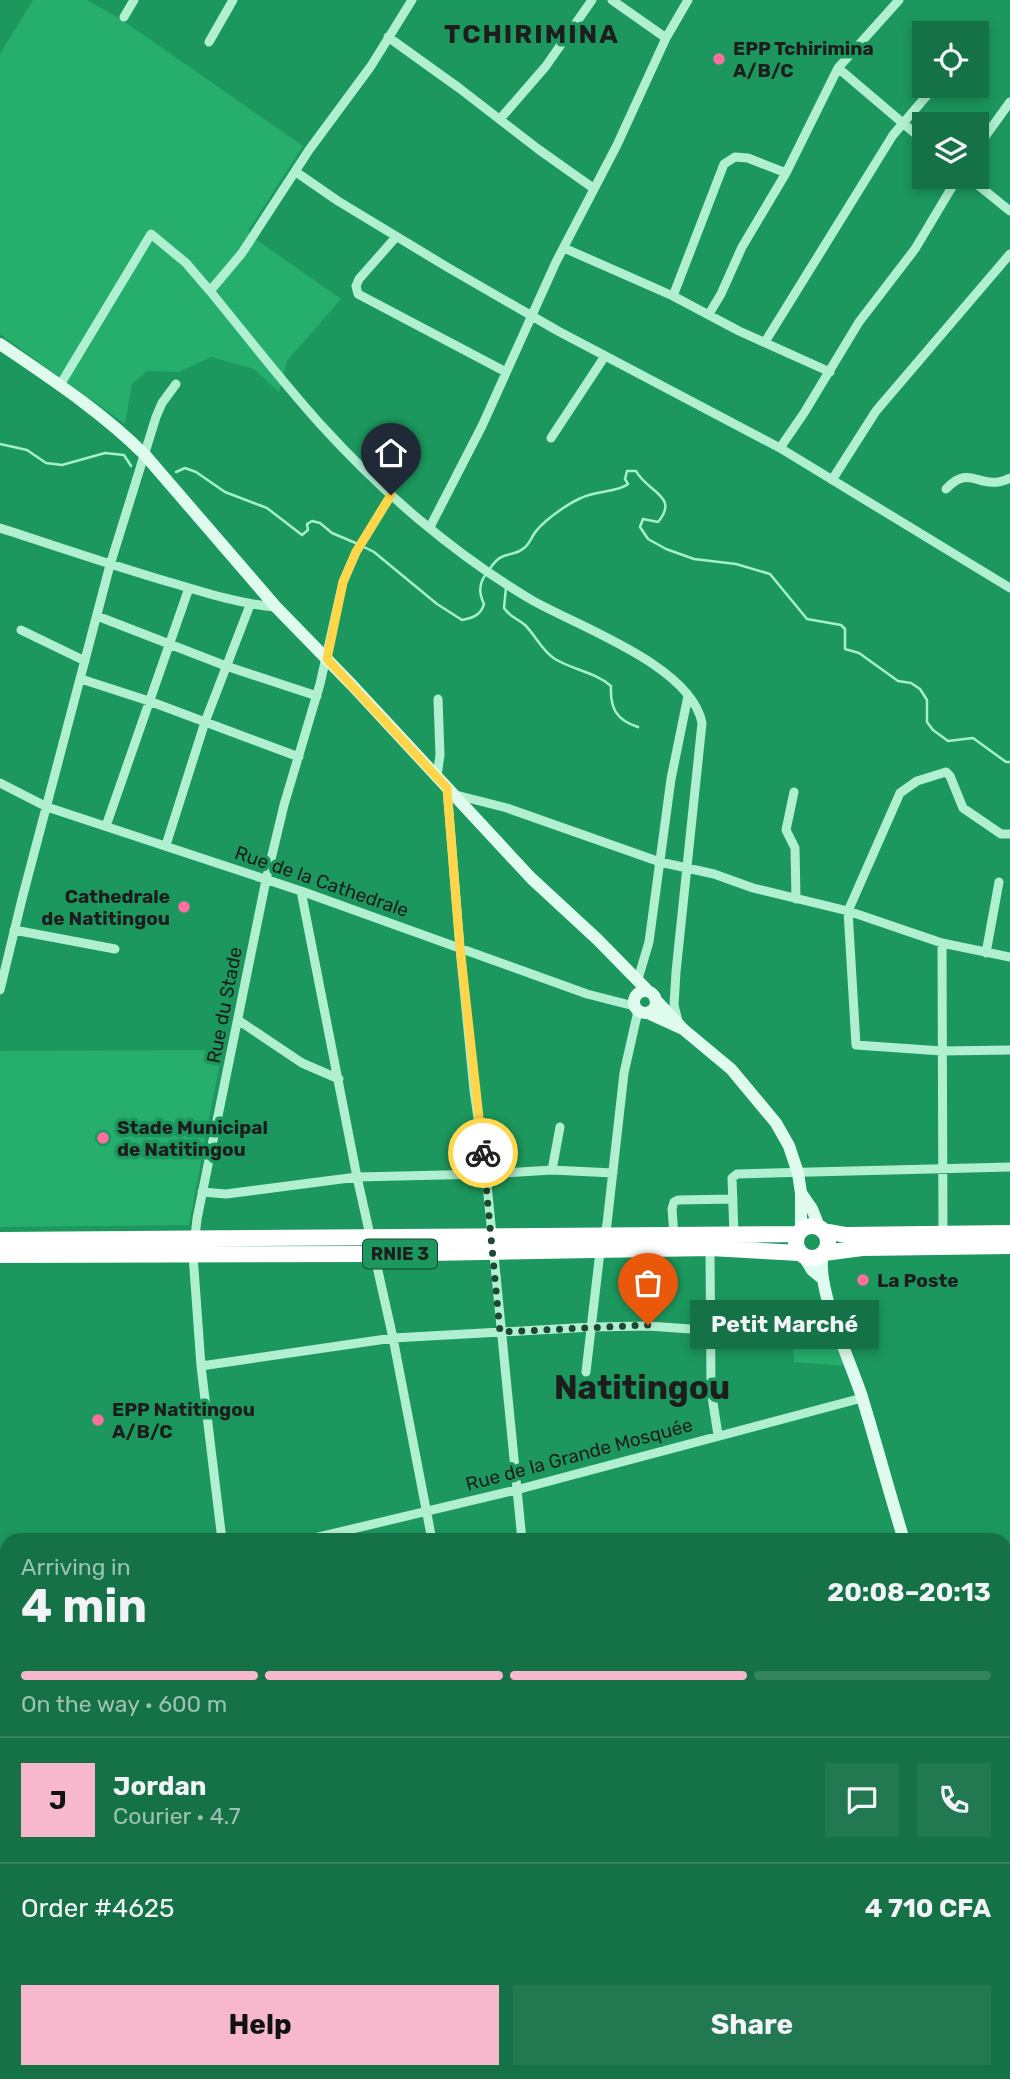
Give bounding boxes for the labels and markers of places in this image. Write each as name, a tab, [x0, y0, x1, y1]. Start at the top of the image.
place label: EPP Tchirimina A/B/C	[733, 37, 874, 82]
marker: EPP Tchirimina A/B/C	[711, 51, 727, 67]
pin	[361, 423, 421, 495]
place label: Cathedrale de Natitingou	[41, 885, 170, 930]
marker: Cathedrale de Natitingou	[176, 899, 192, 915]
place label: Stade Municipal de Natitingou	[117, 1116, 268, 1161]
marker: Stade Municipal de Natitingou	[95, 1130, 111, 1146]
pin	[618, 1253, 678, 1325]
place label: La Poste	[877, 1269, 959, 1292]
marker: La Poste	[855, 1272, 871, 1288]
callout: Petit Marché	[690, 1300, 879, 1350]
place label: EPP Natitingou A/B/C	[112, 1398, 255, 1443]
marker: EPP Natitingou A/B/C	[90, 1412, 106, 1428]

